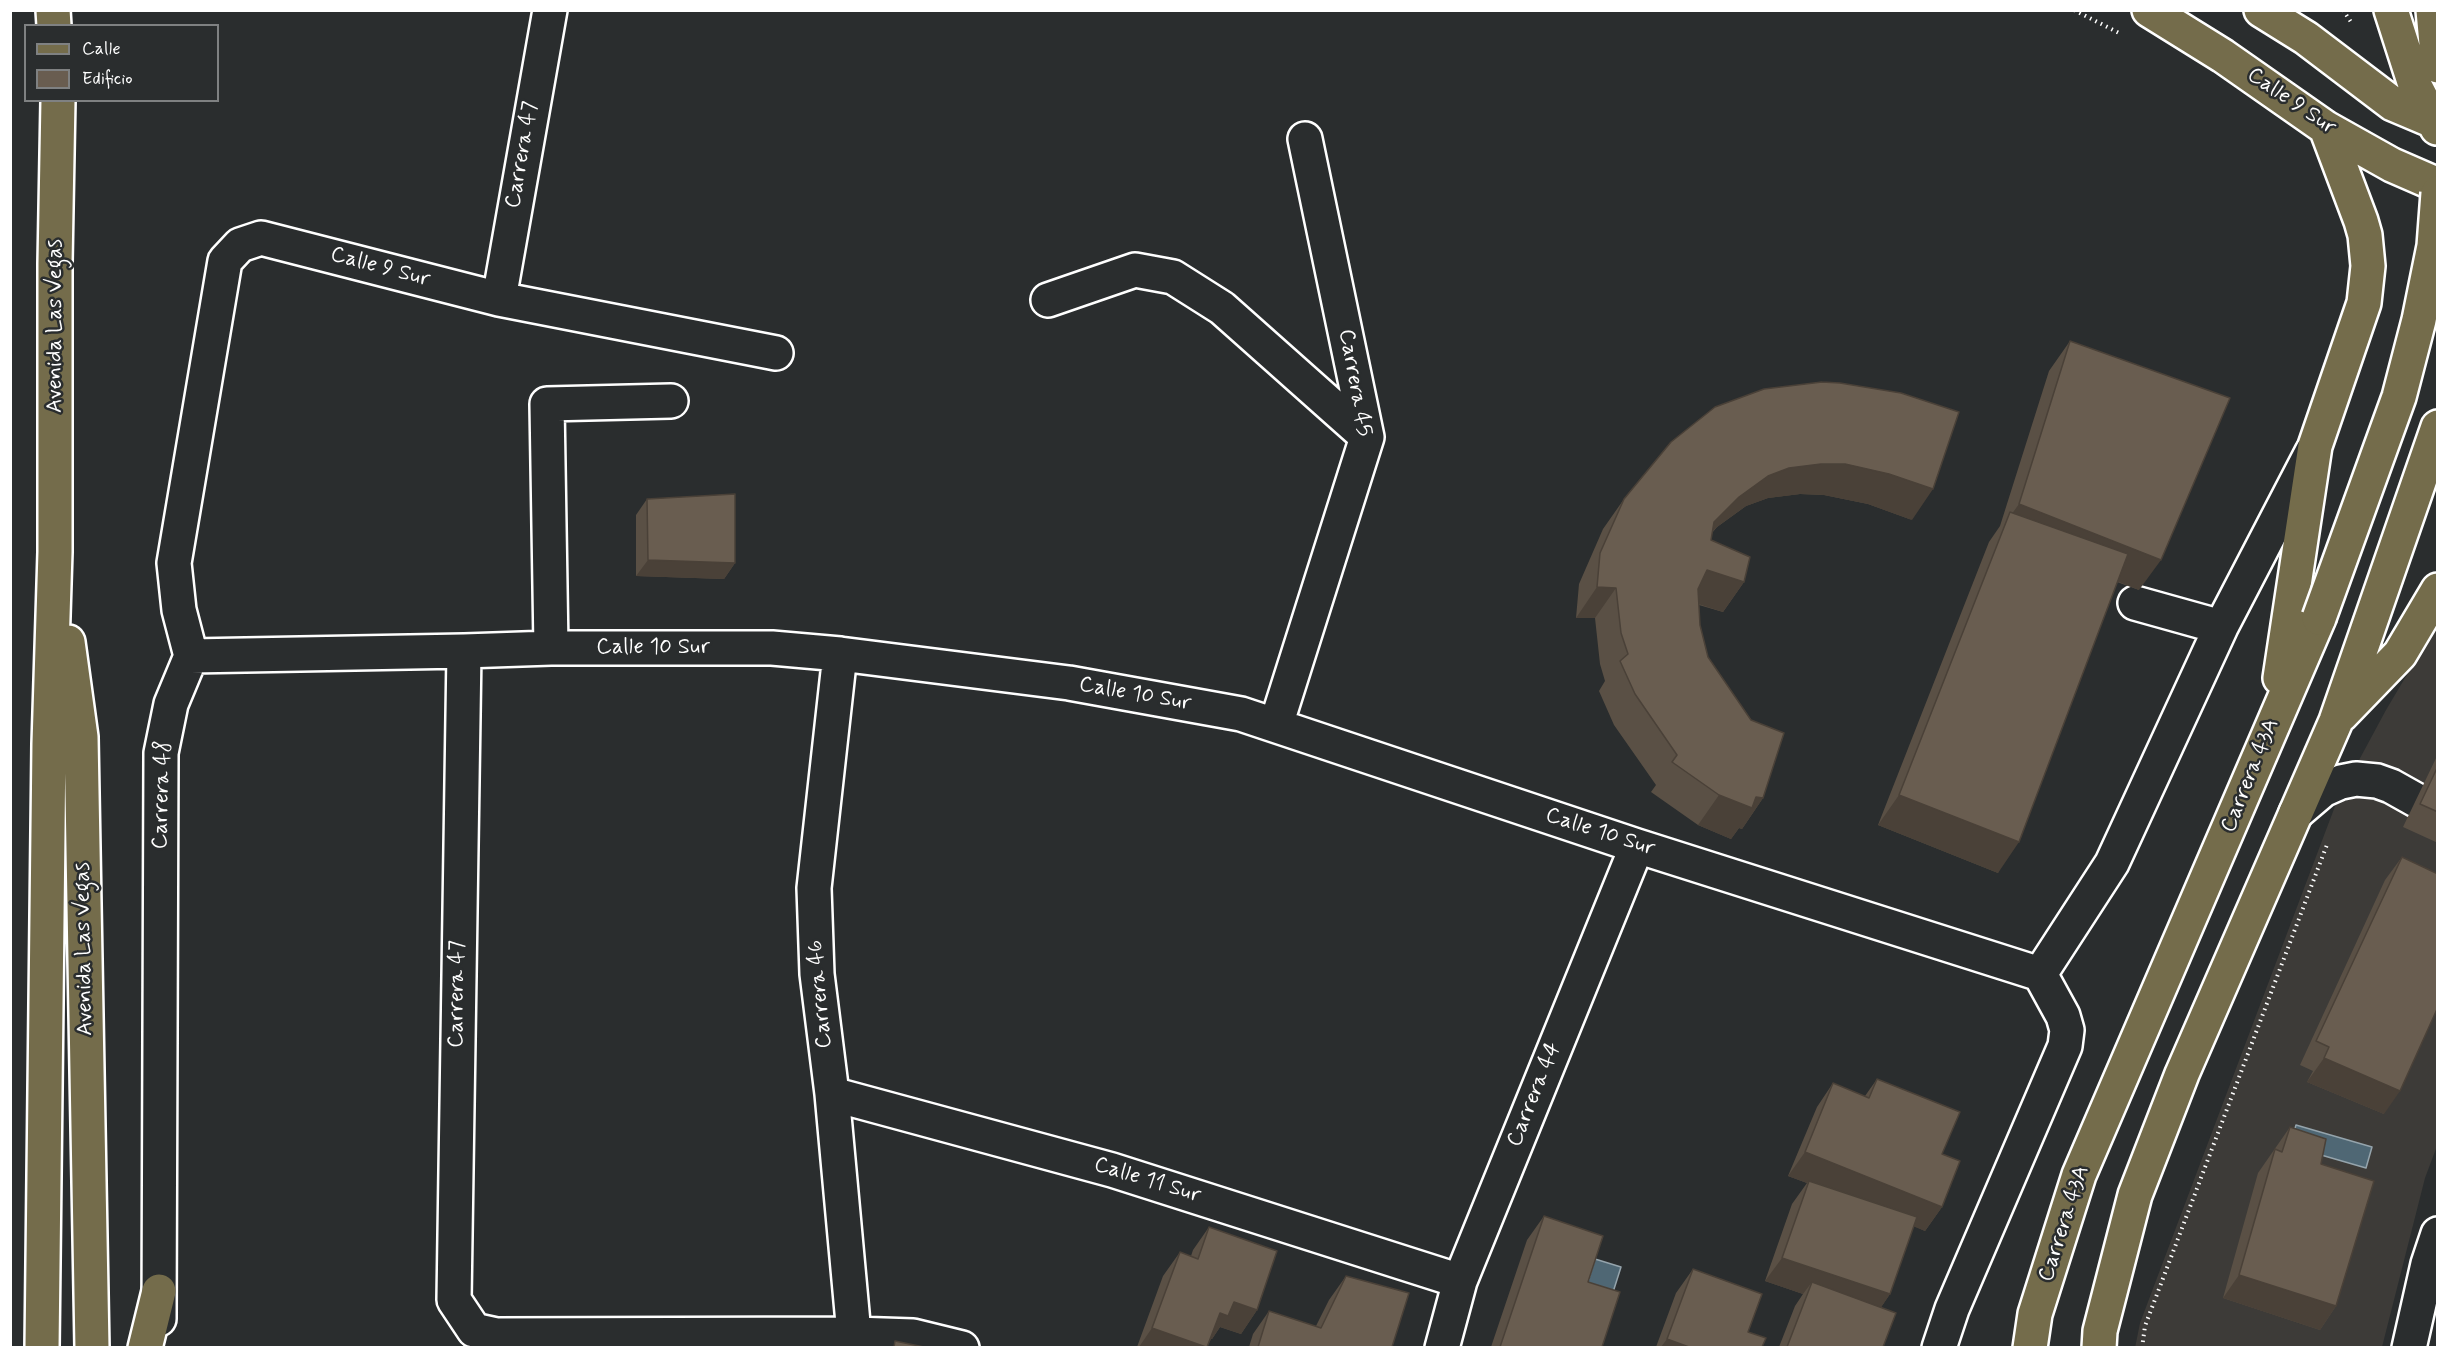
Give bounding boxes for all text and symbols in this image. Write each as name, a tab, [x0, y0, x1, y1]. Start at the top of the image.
legend	[24, 24, 219, 102]
text: Calle	[82, 37, 121, 61]
street label: Calle 9 Sur	[2241, 63, 2341, 141]
text: Edificio	[82, 67, 133, 91]
street label: Carrera 47	[501, 100, 545, 210]
street label: Avenida Las Vegas	[43, 239, 69, 413]
street label: Calle 9 Sur	[327, 242, 433, 294]
street label: Carrera 45	[1332, 327, 1376, 439]
street label: Calle 10 Sur	[596, 635, 710, 661]
street label: Calle 10 Sur	[1077, 672, 1193, 718]
street label: Carrera 43A	[2216, 715, 2286, 837]
street label: Carrera 48	[148, 740, 178, 850]
street label: Calle 10 Sur	[1542, 803, 1658, 863]
street label: Avenida Las Vegas	[70, 862, 100, 1036]
street label: Carrera 46	[803, 939, 839, 1049]
street label: Carrera 47	[444, 940, 472, 1048]
street label: Carrera 44	[1502, 1039, 1568, 1151]
street label: Calle 11 Sur	[1090, 1152, 1204, 1210]
street label: Carrera 43A	[2034, 1163, 2096, 1285]

